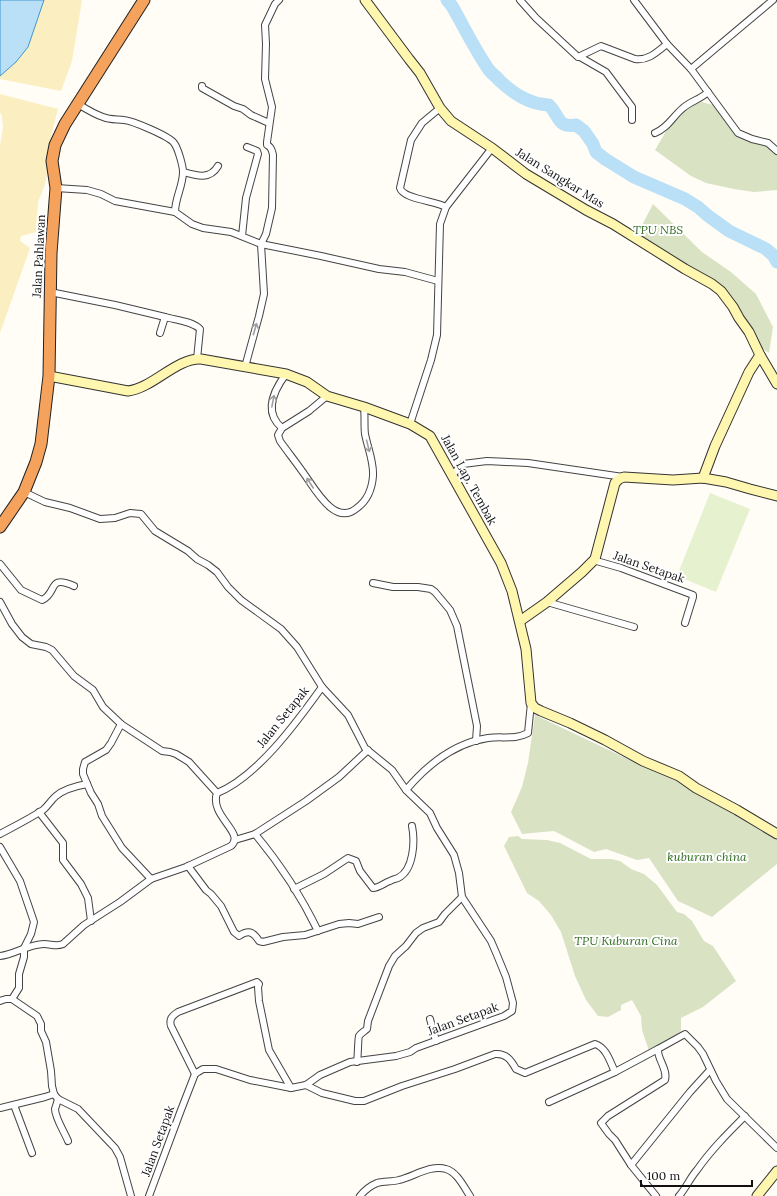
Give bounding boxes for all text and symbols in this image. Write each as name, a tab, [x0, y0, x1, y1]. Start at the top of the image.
street label: Jalan Sangkar Mas	[512, 144, 608, 211]
street label: Jalan Pahlawan	[29, 214, 48, 299]
park label: TPU NBS	[633, 222, 683, 237]
one-way arrow	[252, 323, 259, 336]
one-way arrow	[269, 395, 277, 408]
street label: Jalan Lap. Tembak	[438, 431, 501, 528]
one-way arrow	[365, 439, 372, 452]
one-way arrow	[306, 478, 314, 489]
street label: Jalan Setapak	[611, 547, 687, 586]
street label: Jalan Setapak	[253, 683, 312, 751]
park label: kuburan china	[667, 849, 747, 864]
park label: TPU Kuburan Cina	[574, 933, 678, 948]
street label: Jalan Setapak	[424, 999, 501, 1039]
street label: Jalan Setapak	[137, 1103, 177, 1179]
scale bar	[641, 1162, 752, 1188]
text: 100 m	[647, 1168, 680, 1183]

